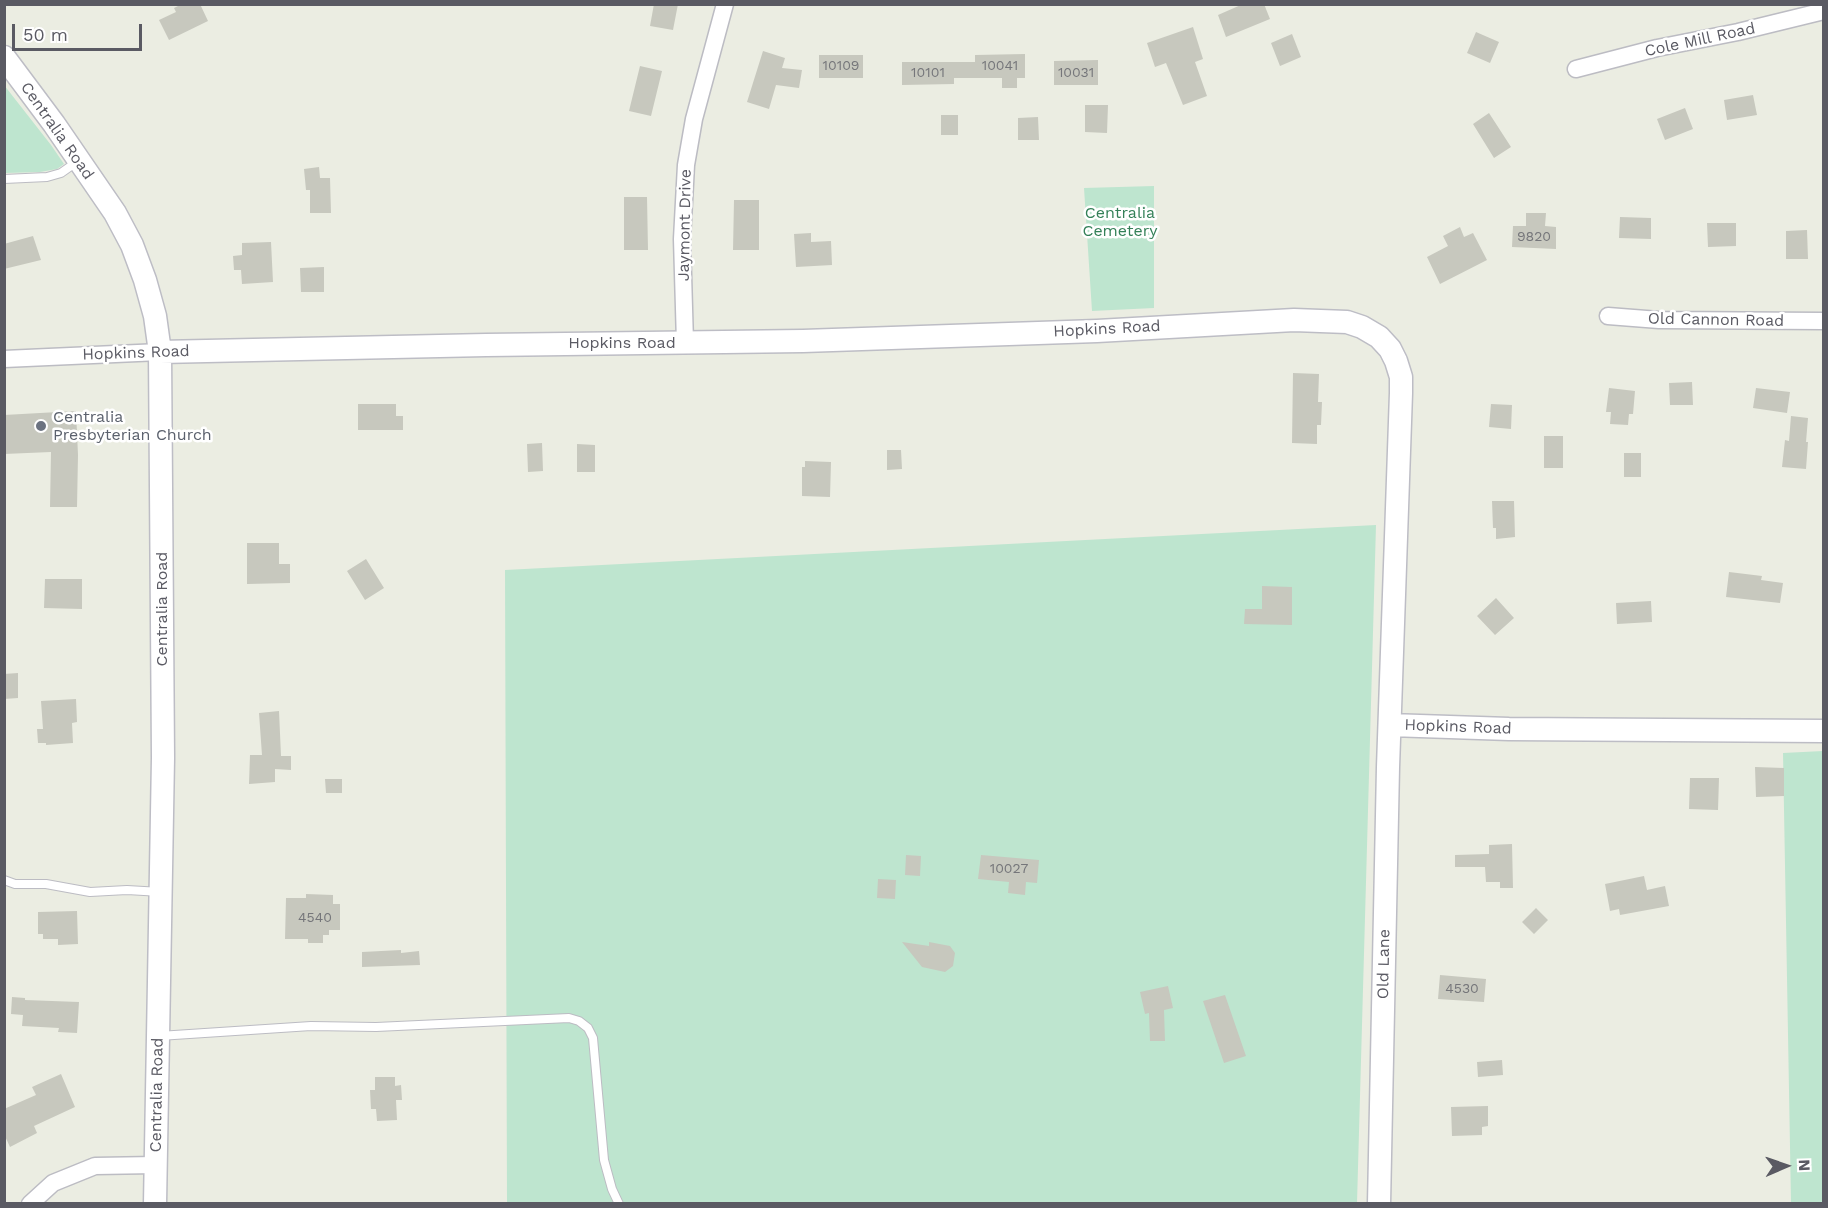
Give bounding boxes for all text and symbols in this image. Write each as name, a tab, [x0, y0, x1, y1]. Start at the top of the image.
scale bar	[15, 12, 146, 50]
street label: Cole Mill Road	[1643, 19, 1757, 61]
text: 50 m	[23, 24, 68, 45]
house number: 10109	[823, 58, 859, 74]
house number: 10041	[982, 58, 1018, 74]
house number: 10101	[911, 65, 945, 81]
house number: 10031	[1058, 65, 1094, 81]
street label: Centralia Road	[16, 78, 98, 184]
street label: Jaymont Drive	[674, 169, 696, 281]
park label: Centralia Cemetery	[1082, 203, 1158, 241]
house number: 9820	[1517, 229, 1551, 245]
street label: Old Cannon Road	[1648, 309, 1784, 331]
street label: Hopkins Road	[1053, 317, 1161, 341]
street label: Hopkins Road	[568, 333, 676, 353]
street label: Hopkins Road	[82, 342, 190, 364]
place label: Centralia Presbyterian Church	[53, 407, 212, 445]
marker: Centralia Presbyterian Church	[34, 419, 48, 433]
street label: Centralia Road	[152, 552, 172, 666]
street label: Hopkins Road	[1404, 716, 1512, 738]
house number: 10027	[990, 861, 1028, 877]
house number: 4540	[298, 910, 332, 926]
street label: Old Lane	[1374, 929, 1394, 999]
house number: 4530	[1445, 981, 1479, 997]
street label: Centralia Road	[146, 1037, 168, 1153]
north arrow	[1756, 1136, 1816, 1196]
text: N	[1795, 1159, 1814, 1172]

